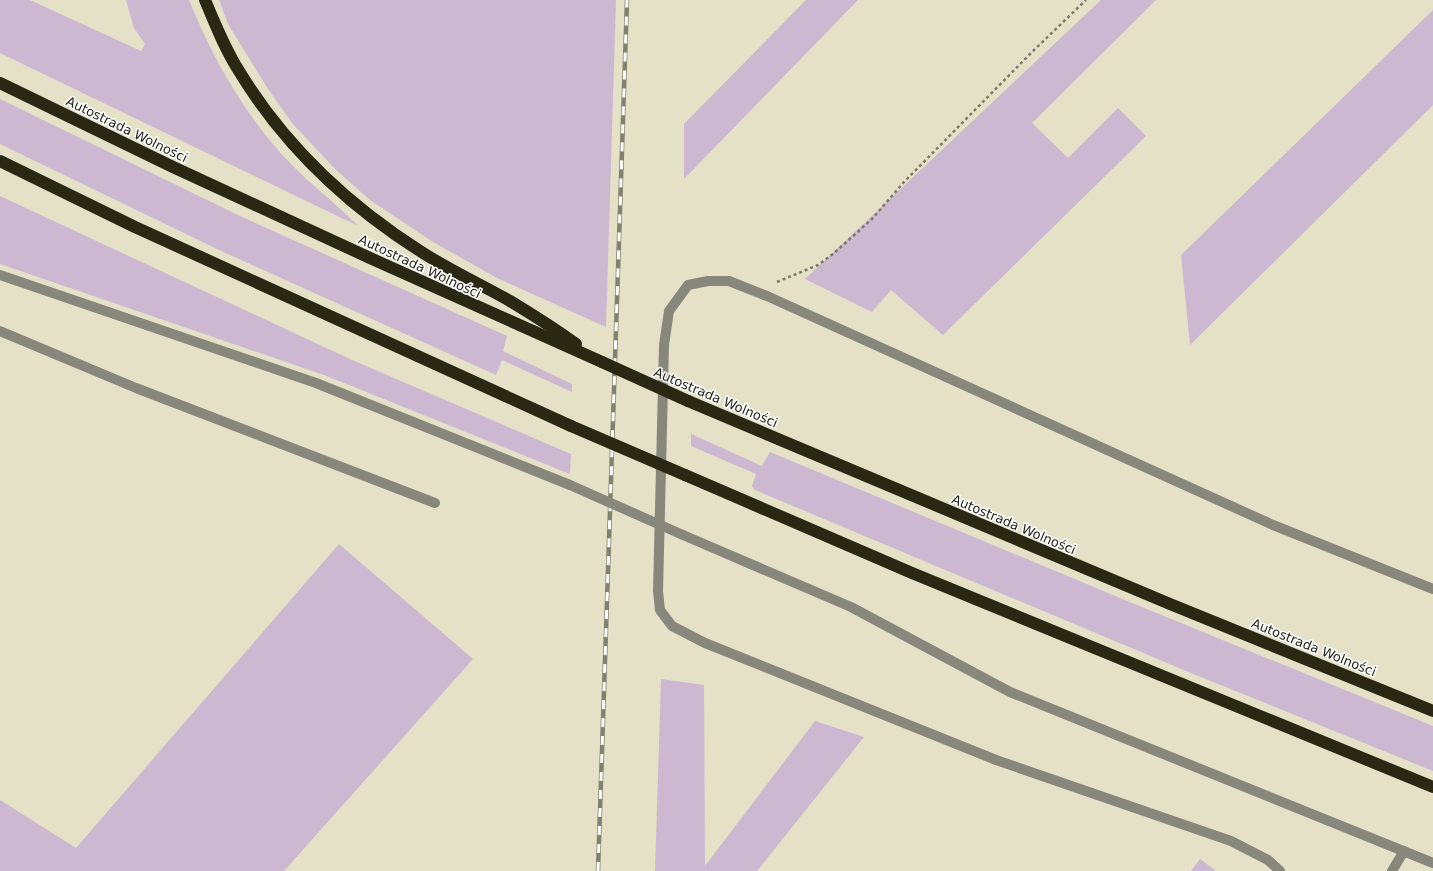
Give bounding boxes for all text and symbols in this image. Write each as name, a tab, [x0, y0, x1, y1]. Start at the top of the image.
street label: Autostrada Wolności	[64, 94, 190, 165]
street label: Autostrada Wolności	[356, 232, 483, 301]
street label: Autostrada Wolności	[652, 365, 780, 430]
street label: Autostrada Wolności	[950, 492, 1078, 557]
street label: Autostrada Wolności	[1249, 616, 1378, 679]

